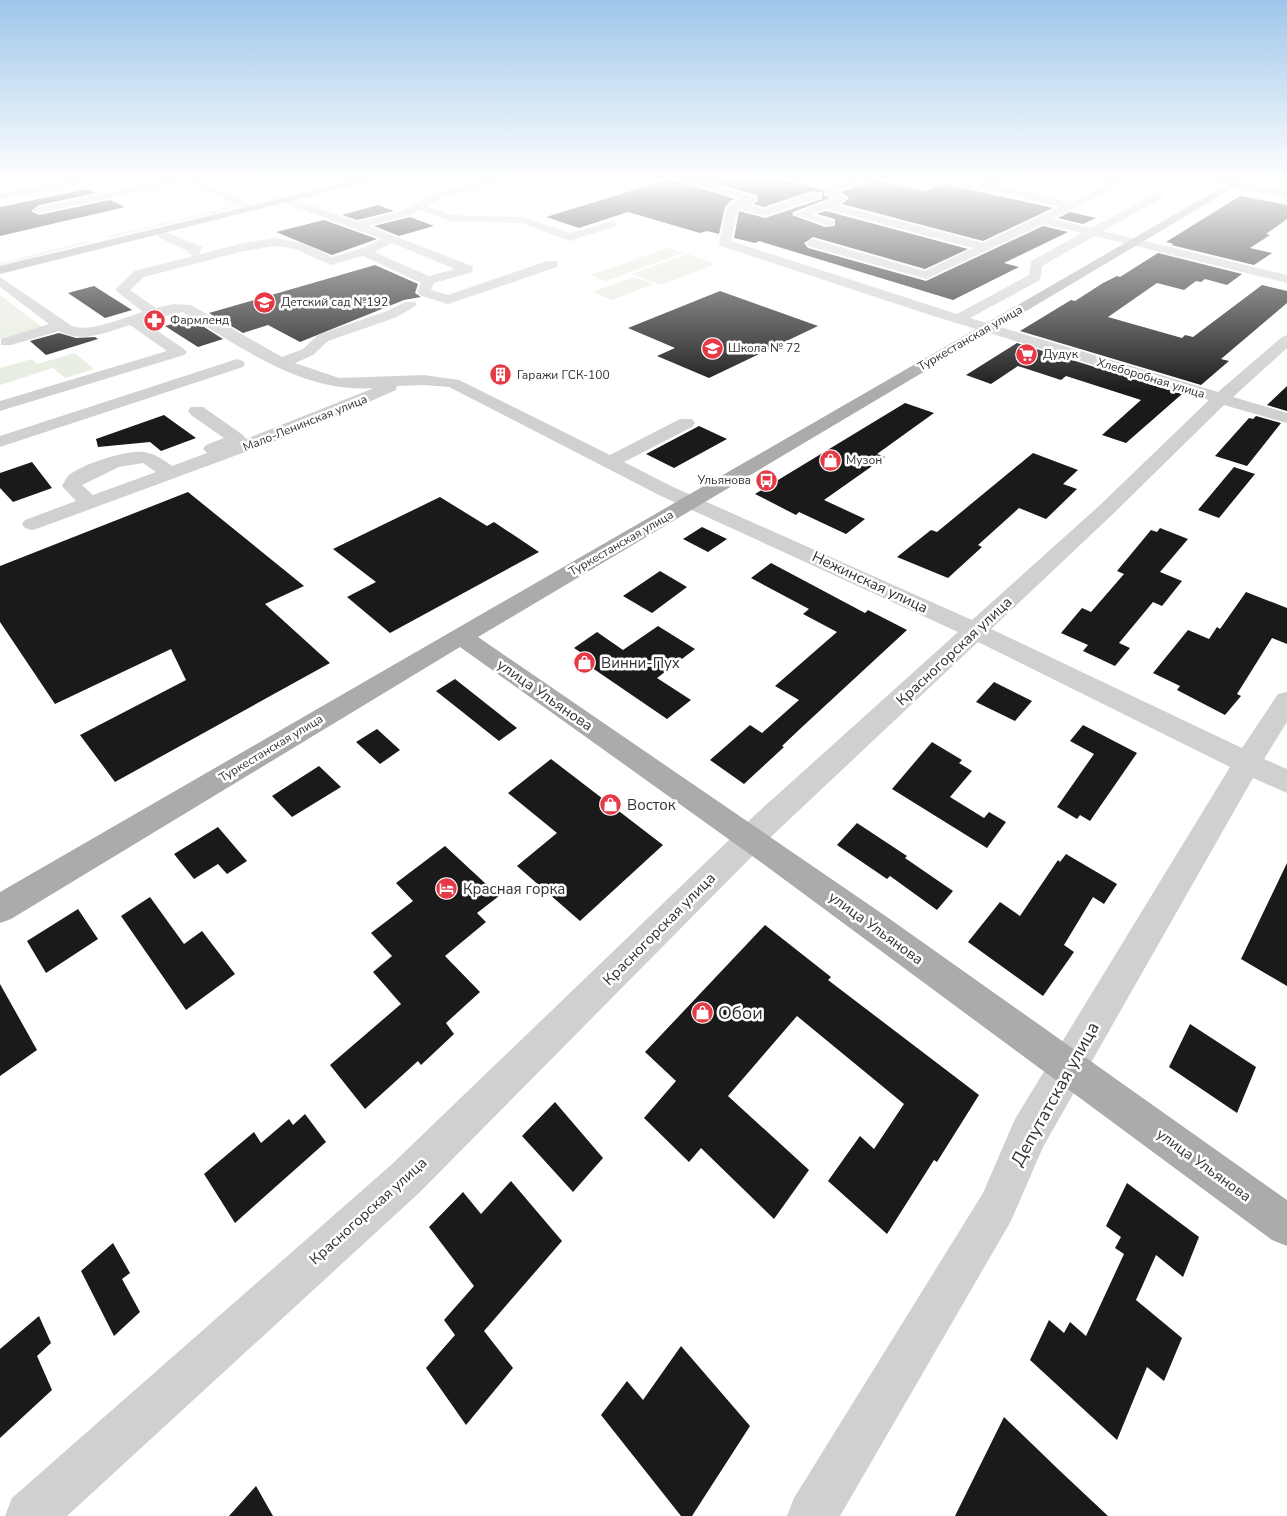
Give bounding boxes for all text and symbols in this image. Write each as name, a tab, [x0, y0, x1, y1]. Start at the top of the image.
school or university icon: Детский сад №192	[253, 290, 277, 314]
place label: Детский сад №192	[281, 294, 388, 310]
street label: Туркестанская улица	[915, 301, 1025, 375]
pharmacy icon: Фармленд	[142, 308, 166, 332]
place label: Фармленд	[170, 312, 229, 328]
school or university icon: Школа № 72	[700, 336, 724, 360]
place label: Школа № 72	[728, 340, 801, 356]
supermarket icon: Дудук	[1015, 342, 1039, 366]
place label: Дудук	[1043, 346, 1079, 362]
street label: Хлеборобная улица	[1095, 354, 1207, 402]
building icon: Гаражи ГСК-100	[489, 363, 513, 387]
place label: Гаражи ГСК-100	[517, 367, 610, 383]
street label: Мало-Ленинская улица	[240, 391, 370, 455]
shop icon: Музон	[818, 448, 842, 472]
place label: Музон	[846, 452, 882, 468]
bus stop icon: Ульянова	[755, 468, 779, 492]
place label: Ульянова	[696, 472, 751, 488]
street label: Туркестанская улица	[566, 506, 676, 580]
street label: Нежинская улица	[809, 546, 931, 618]
street label: Красногорская улица	[892, 592, 1016, 710]
shop icon: Винни-Пух	[573, 651, 597, 675]
place label: Винни-Пух	[601, 653, 680, 673]
street label: улица Ульянова	[493, 655, 597, 735]
street label: Туркестанская улица	[216, 711, 326, 785]
shop icon: Восток	[599, 793, 623, 817]
place label: Восток	[627, 795, 676, 815]
street label: Красногорская улица	[598, 868, 720, 990]
hotel icon: Красная горка	[435, 877, 459, 901]
place label: Красная горка	[463, 879, 565, 899]
street label: улица Ульянова	[825, 887, 927, 969]
shop icon: Обои	[690, 1001, 714, 1025]
place label: Обои	[718, 1001, 763, 1025]
street label: Депутатская улица	[1005, 1017, 1105, 1171]
street label: улица Ульянова	[1153, 1124, 1255, 1206]
street label: Красногорская улица	[305, 1153, 431, 1269]

